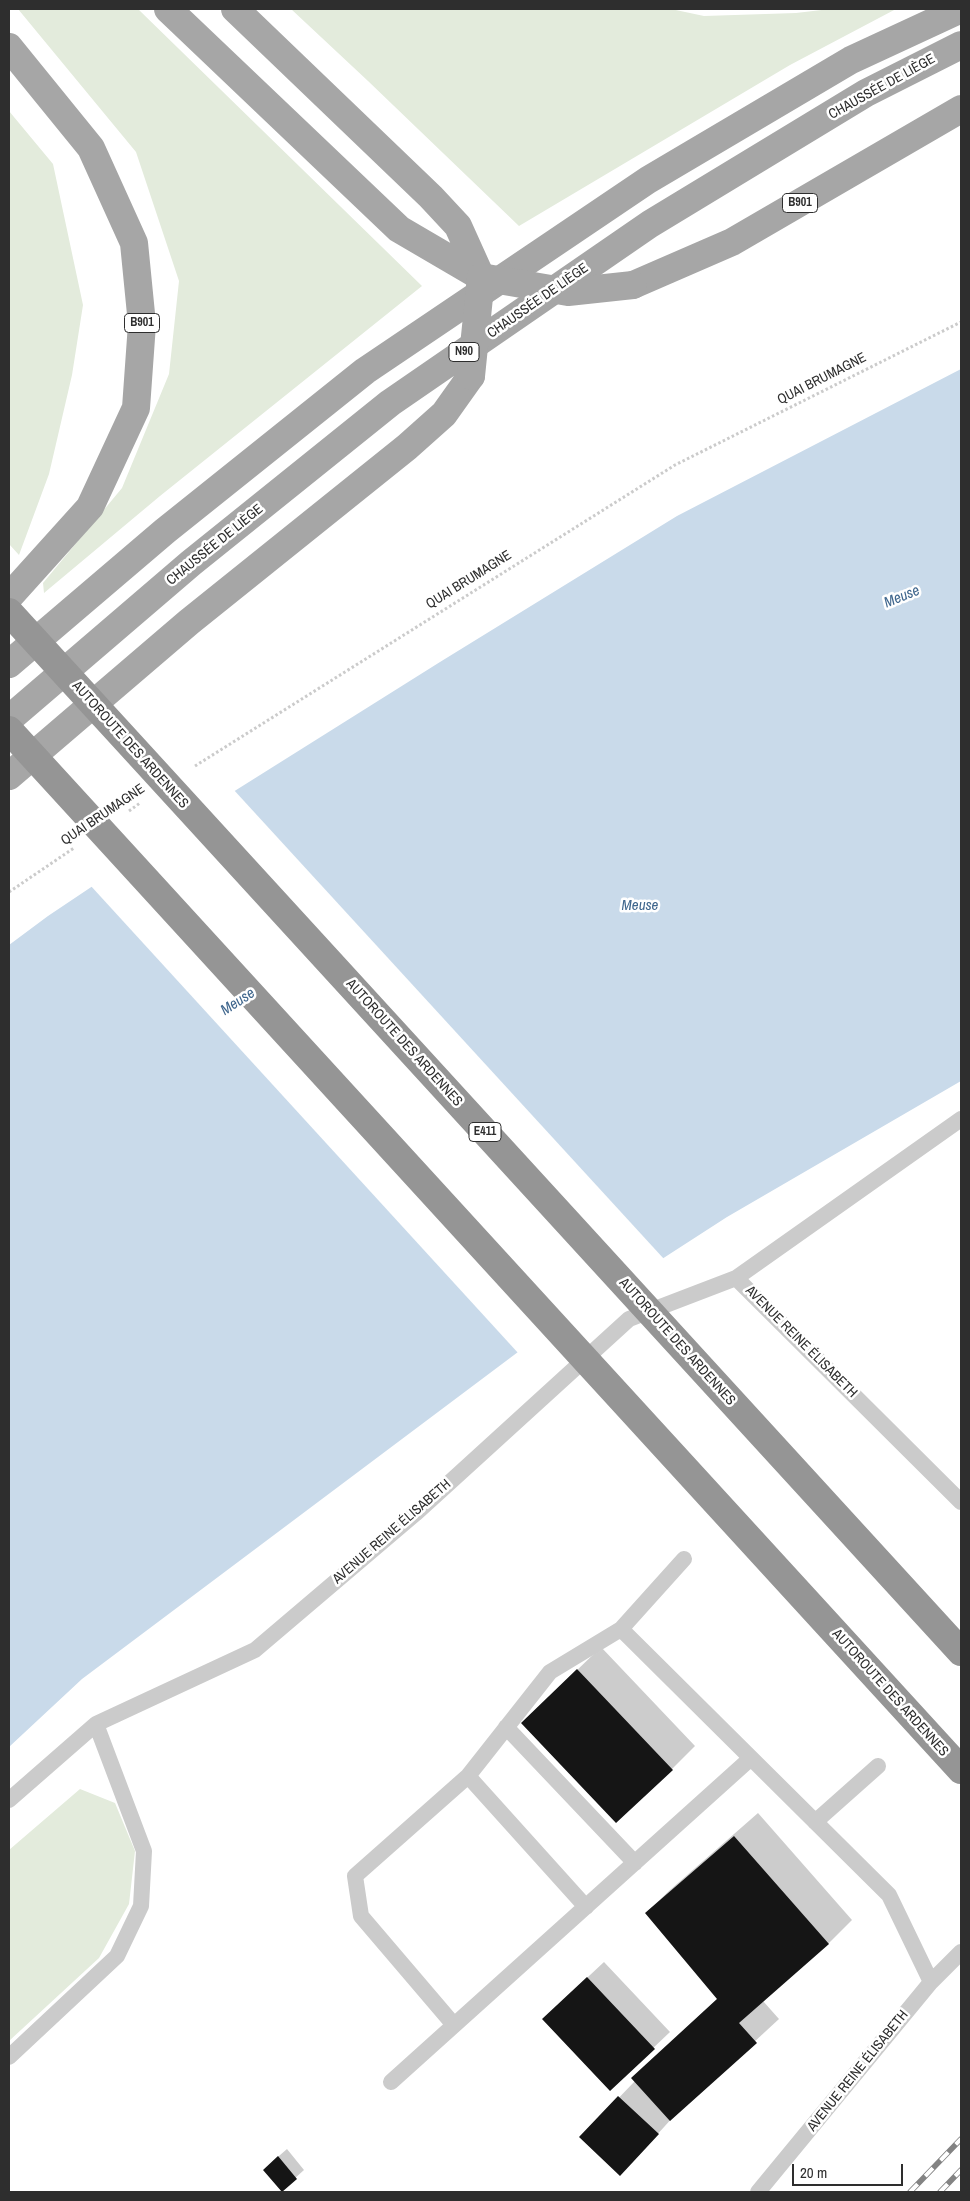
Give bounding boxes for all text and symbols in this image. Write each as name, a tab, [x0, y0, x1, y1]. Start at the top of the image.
street label: CHAUSSÉE DE LIÈGE	[826, 51, 938, 123]
road number: B901	[782, 194, 818, 212]
street label: CHAUSSÉE DE LIÈGE	[484, 260, 592, 342]
road number: B901	[124, 314, 160, 332]
road number: N90	[449, 342, 479, 362]
street label: QUAI BRUMAGNE	[775, 349, 869, 409]
street label: CHAUSSÉE DE LIÈGE	[163, 501, 267, 589]
street label: QUAI BRUMAGNE	[423, 547, 515, 613]
water label: Meuse	[882, 582, 922, 612]
street label: AUTOROUTE DES ARDENNES	[68, 678, 192, 812]
street label: QUAI BRUMAGNE	[58, 781, 148, 849]
water label: Meuse	[622, 897, 658, 915]
street label: AUTOROUTE DES ARDENNES	[342, 976, 466, 1110]
water label: Meuse	[218, 984, 258, 1020]
road number: E411	[469, 1122, 501, 1142]
street label: AUTOROUTE DES ARDENNES	[615, 1275, 739, 1409]
street label: AVENUE REINE ÉLISABETH	[742, 1283, 860, 1401]
street label: AVENUE REINE ÉLISABETH	[330, 1476, 454, 1588]
street label: AUTOROUTE DES ARDENNES	[828, 1626, 952, 1760]
street label: AVENUE REINE ÉLISABETH	[804, 2007, 912, 2135]
scale bar	[795, 2154, 906, 2186]
text: 20 m	[800, 2162, 827, 2183]

